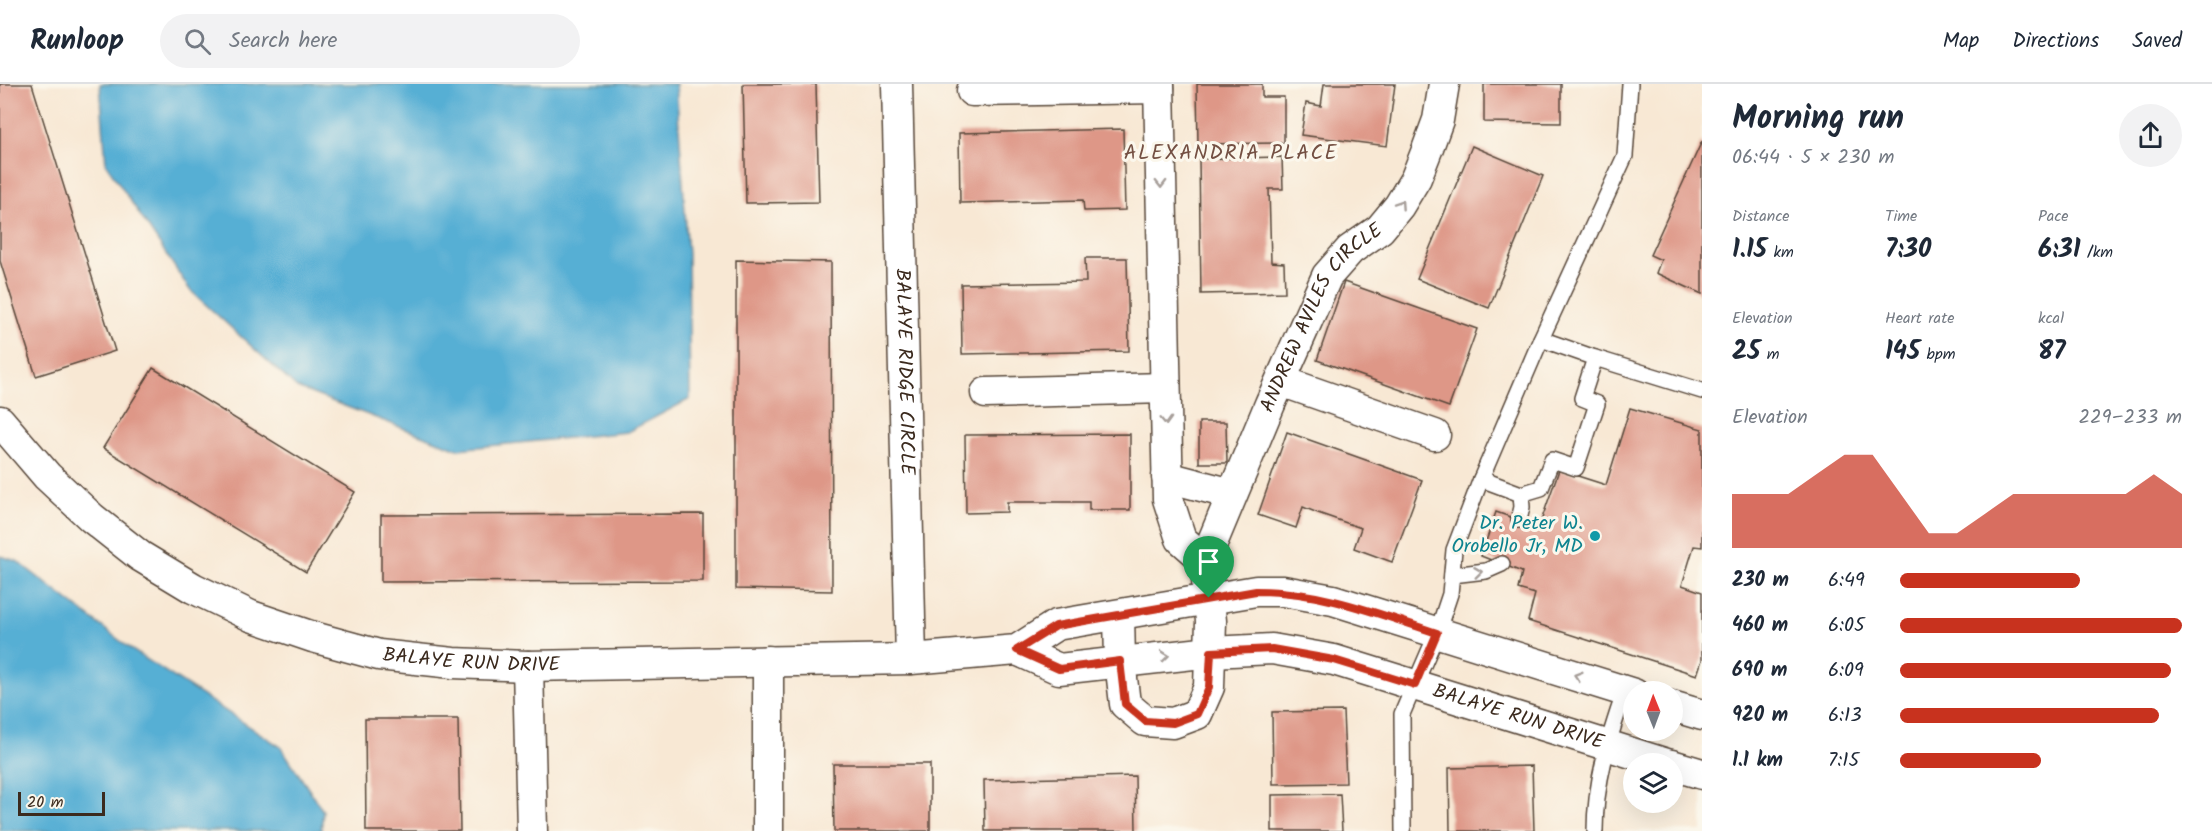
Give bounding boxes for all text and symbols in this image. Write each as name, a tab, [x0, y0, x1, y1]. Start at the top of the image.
search box	[160, 14, 580, 68]
text: Runloop	[30, 19, 124, 64]
text: Search here	[229, 24, 337, 59]
icon: search	[181, 25, 214, 58]
text: Map	[1943, 25, 1979, 58]
text: Directions	[2012, 25, 2099, 58]
text: Saved	[2132, 25, 2182, 58]
text: Morning run	[1732, 93, 1904, 146]
button: share	[2119, 104, 2182, 167]
district label: ALEXANDRIA PLACE	[1124, 137, 1338, 170]
text: 06:44 · 5 × 230 m	[1732, 142, 1894, 174]
one-way arrow	[1155, 180, 1167, 189]
one-way arrow	[1393, 200, 1404, 211]
text: Distance	[1732, 204, 1790, 229]
text: Time	[1885, 204, 1917, 229]
text: Pace	[2038, 204, 2069, 229]
street label: ANDREW AVILES CIRCLE	[1252, 215, 1391, 418]
text: 1.15	[1732, 229, 1767, 271]
text: 7:30	[1885, 229, 1931, 271]
text: 6:31	[2038, 229, 2081, 271]
text: km	[1767, 240, 1794, 265]
text: /km	[2081, 240, 2113, 265]
street label: BALAYE RIDGE CIRCLE	[886, 268, 923, 477]
text: Elevation	[1732, 306, 1793, 331]
text: Heart rate	[1885, 306, 1955, 331]
text: kcal	[2038, 306, 2064, 331]
text: 25	[1732, 331, 1760, 373]
text: 145	[1885, 331, 1920, 373]
text: 87	[2038, 331, 2066, 373]
text: m	[1760, 342, 1779, 367]
text: bpm	[1920, 342, 1955, 367]
text: Elevation	[1732, 402, 1808, 434]
text: 229–233 m	[2078, 402, 2182, 434]
one-way arrow	[1159, 417, 1172, 426]
place label: Dr. Peter W. Orobello Jr, MD	[1451, 508, 1583, 563]
marker: Dr. Peter W. Orobello Jr, MD	[1588, 529, 1602, 543]
pin	[1183, 536, 1234, 598]
icon: arrive	[1192, 545, 1225, 578]
text: 230 m	[1732, 565, 1789, 597]
text: 6:49	[1828, 565, 1865, 597]
one-way arrow	[1473, 566, 1482, 579]
text: 460 m	[1732, 610, 1788, 642]
text: 6:05	[1828, 610, 1865, 642]
street label: BALAYE RUN DRIVE	[381, 640, 562, 682]
one-way arrow	[1161, 650, 1170, 663]
text: 690 m	[1732, 655, 1787, 687]
text: 6:09	[1828, 655, 1864, 687]
one-way arrow	[1573, 671, 1584, 683]
street label: BALAYE RUN DRIVE	[1429, 676, 1609, 760]
north arrow	[1623, 681, 1683, 741]
map controls	[1623, 681, 1683, 813]
text: 920 m	[1732, 700, 1788, 732]
text: 6:13	[1828, 700, 1862, 732]
text: 1.1 km	[1732, 745, 1783, 777]
text: 7:15	[1828, 745, 1859, 777]
button: layers	[1623, 753, 1683, 813]
scale bar	[18, 789, 105, 816]
text: 20 m	[27, 790, 63, 815]

